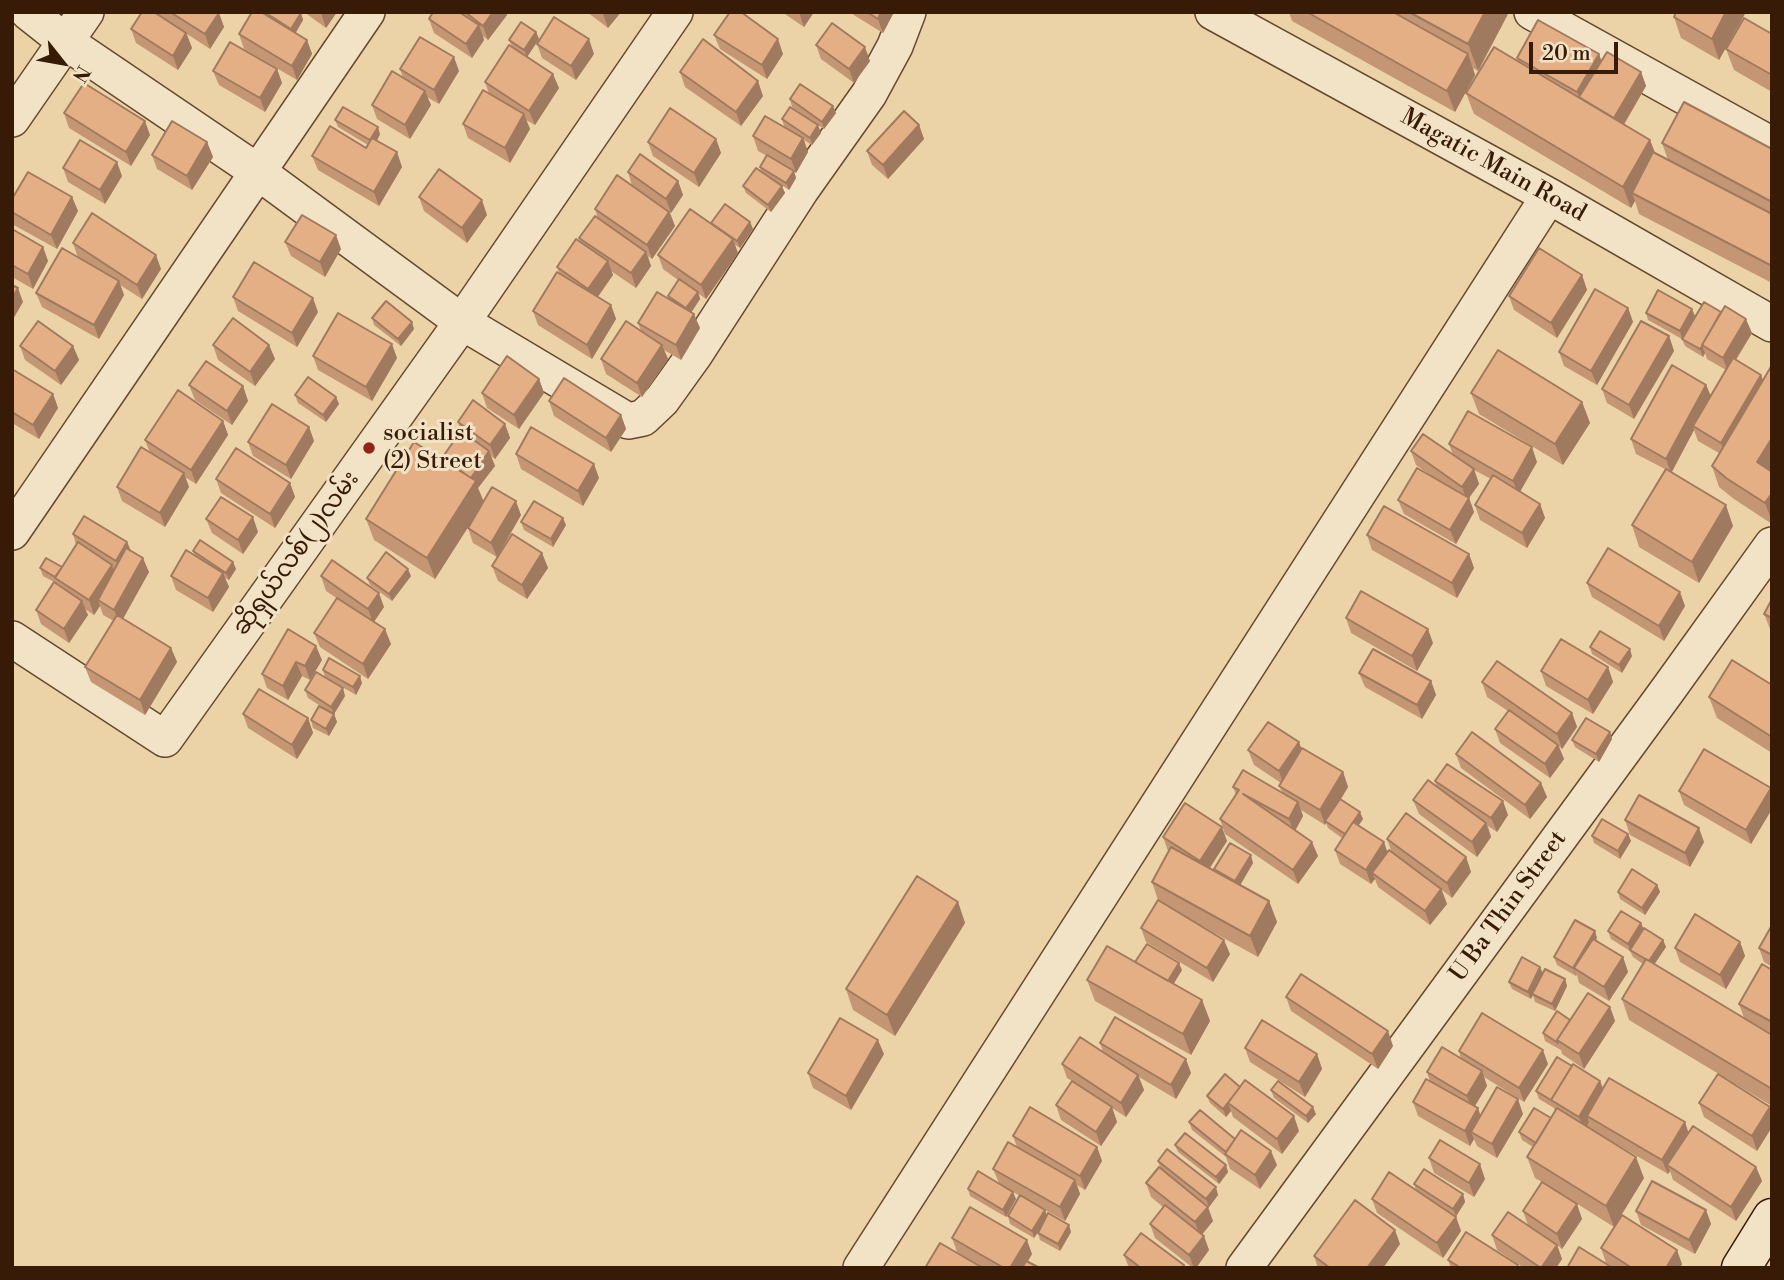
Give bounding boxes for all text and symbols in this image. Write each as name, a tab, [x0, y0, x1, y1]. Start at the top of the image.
north arrow	[28, 28, 98, 98]
scale bar	[1532, 28, 1621, 72]
text: 20 m	[1542, 41, 1591, 67]
text: N	[67, 61, 95, 86]
street label: Magatic Main Road	[1395, 103, 1591, 229]
place label: socialist (2) Street	[383, 420, 482, 476]
marker: socialist (2) Street	[361, 440, 377, 456]
street label: ဆိုရှယ်လစ်(၂)လမ်း	[228, 466, 366, 642]
street label: U Ba Thin Street	[1445, 826, 1573, 988]

